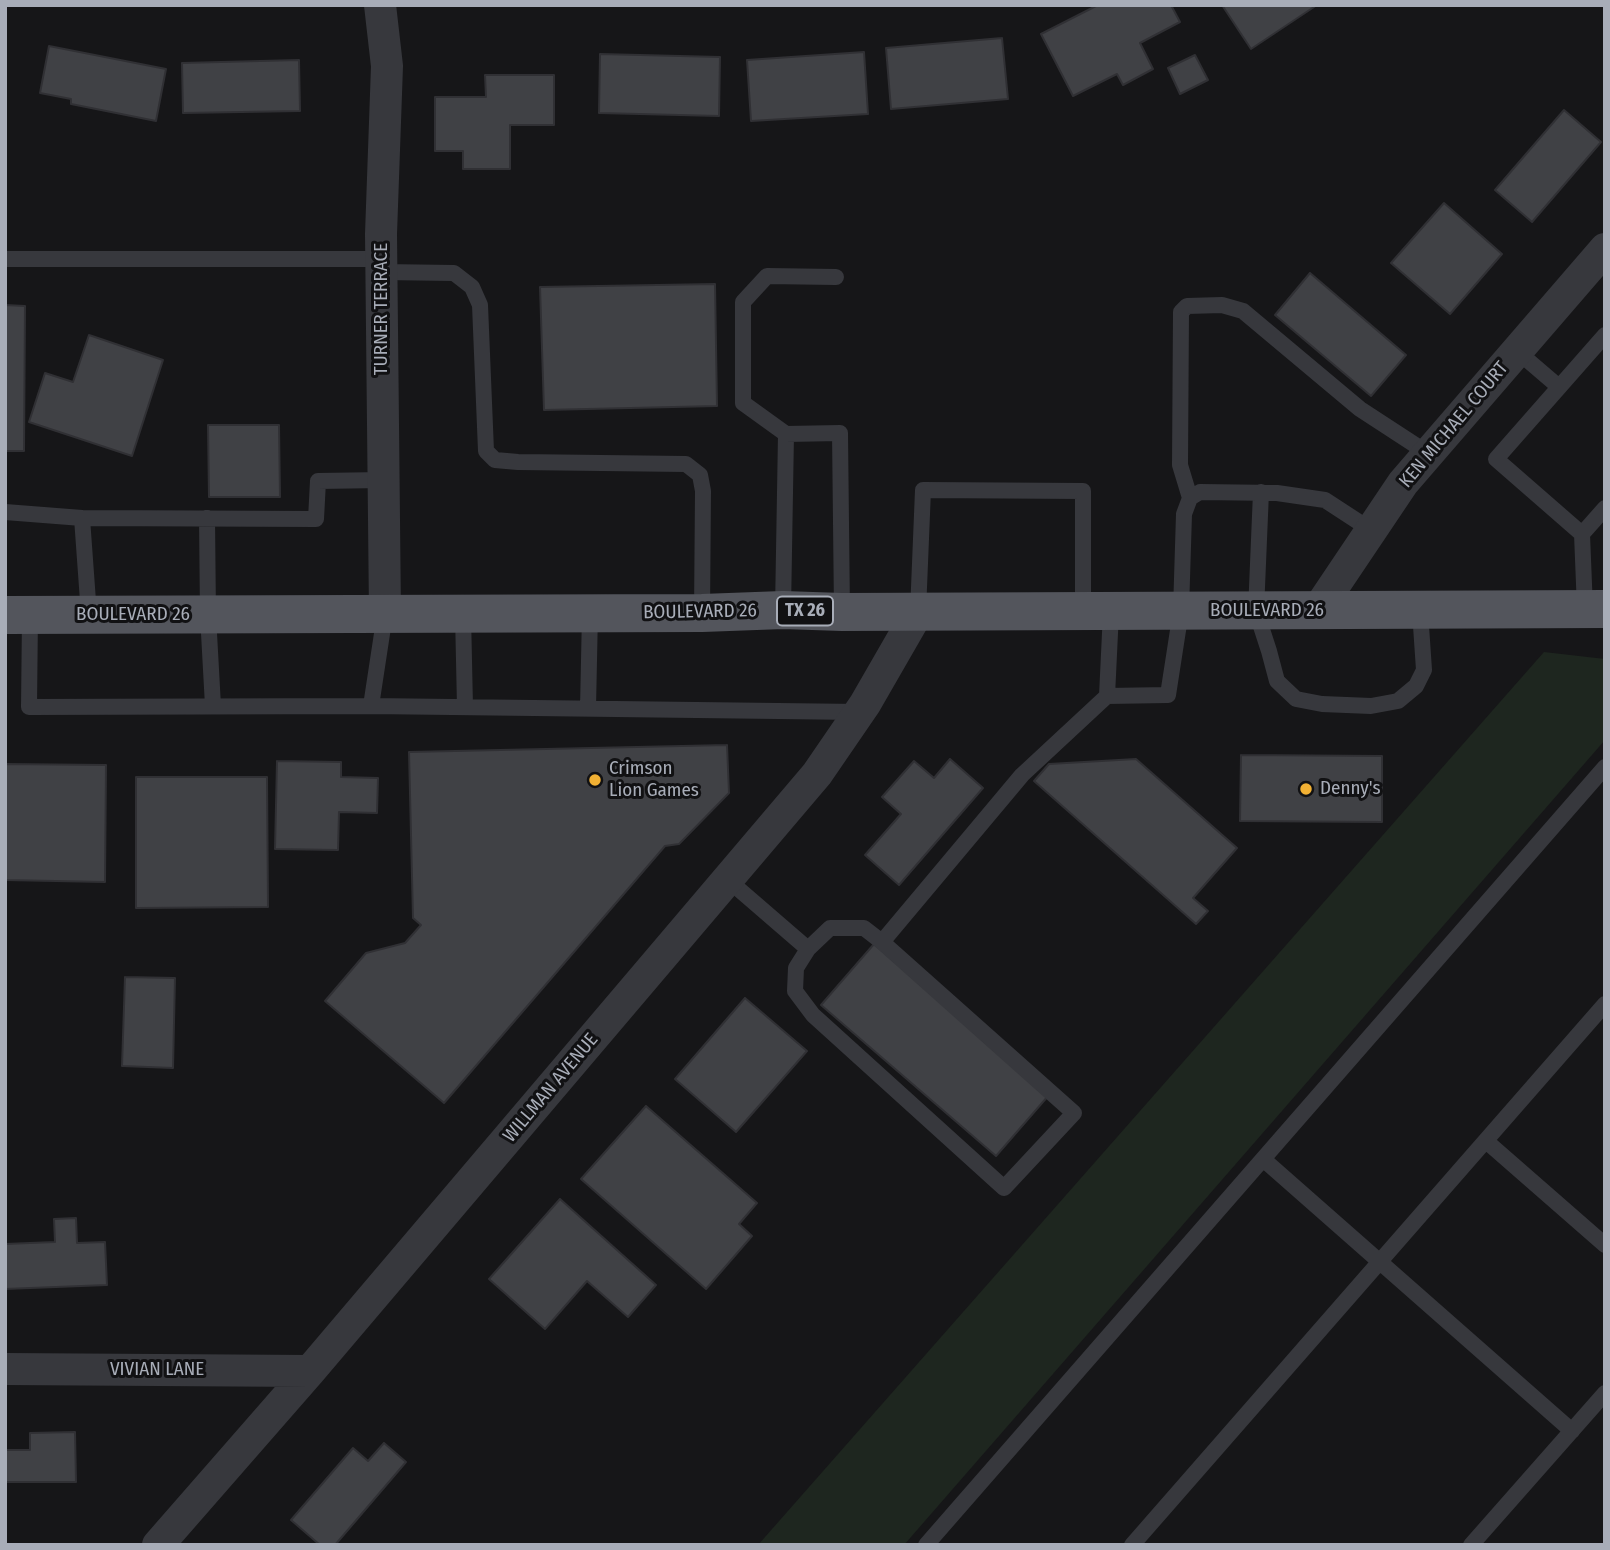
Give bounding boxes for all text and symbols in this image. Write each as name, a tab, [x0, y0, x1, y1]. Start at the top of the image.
street label: TURNER TERRACE	[371, 243, 393, 375]
street label: KEN MICHAEL COURT	[1395, 357, 1513, 493]
road number: TX 26	[777, 596, 833, 626]
street label: BOULEVARD 26	[643, 600, 757, 624]
street label: BOULEVARD 26	[1210, 600, 1324, 622]
street label: BOULEVARD 26	[76, 604, 190, 626]
place label: Crimson Lion Games	[609, 758, 699, 802]
marker: Crimson Lion Games	[587, 772, 603, 788]
place label: Denny's	[1320, 778, 1381, 800]
marker: Denny's	[1298, 781, 1314, 797]
street label: WILLMAN AVENUE	[499, 1029, 603, 1147]
street label: VIVIAN LANE	[110, 1359, 204, 1381]

